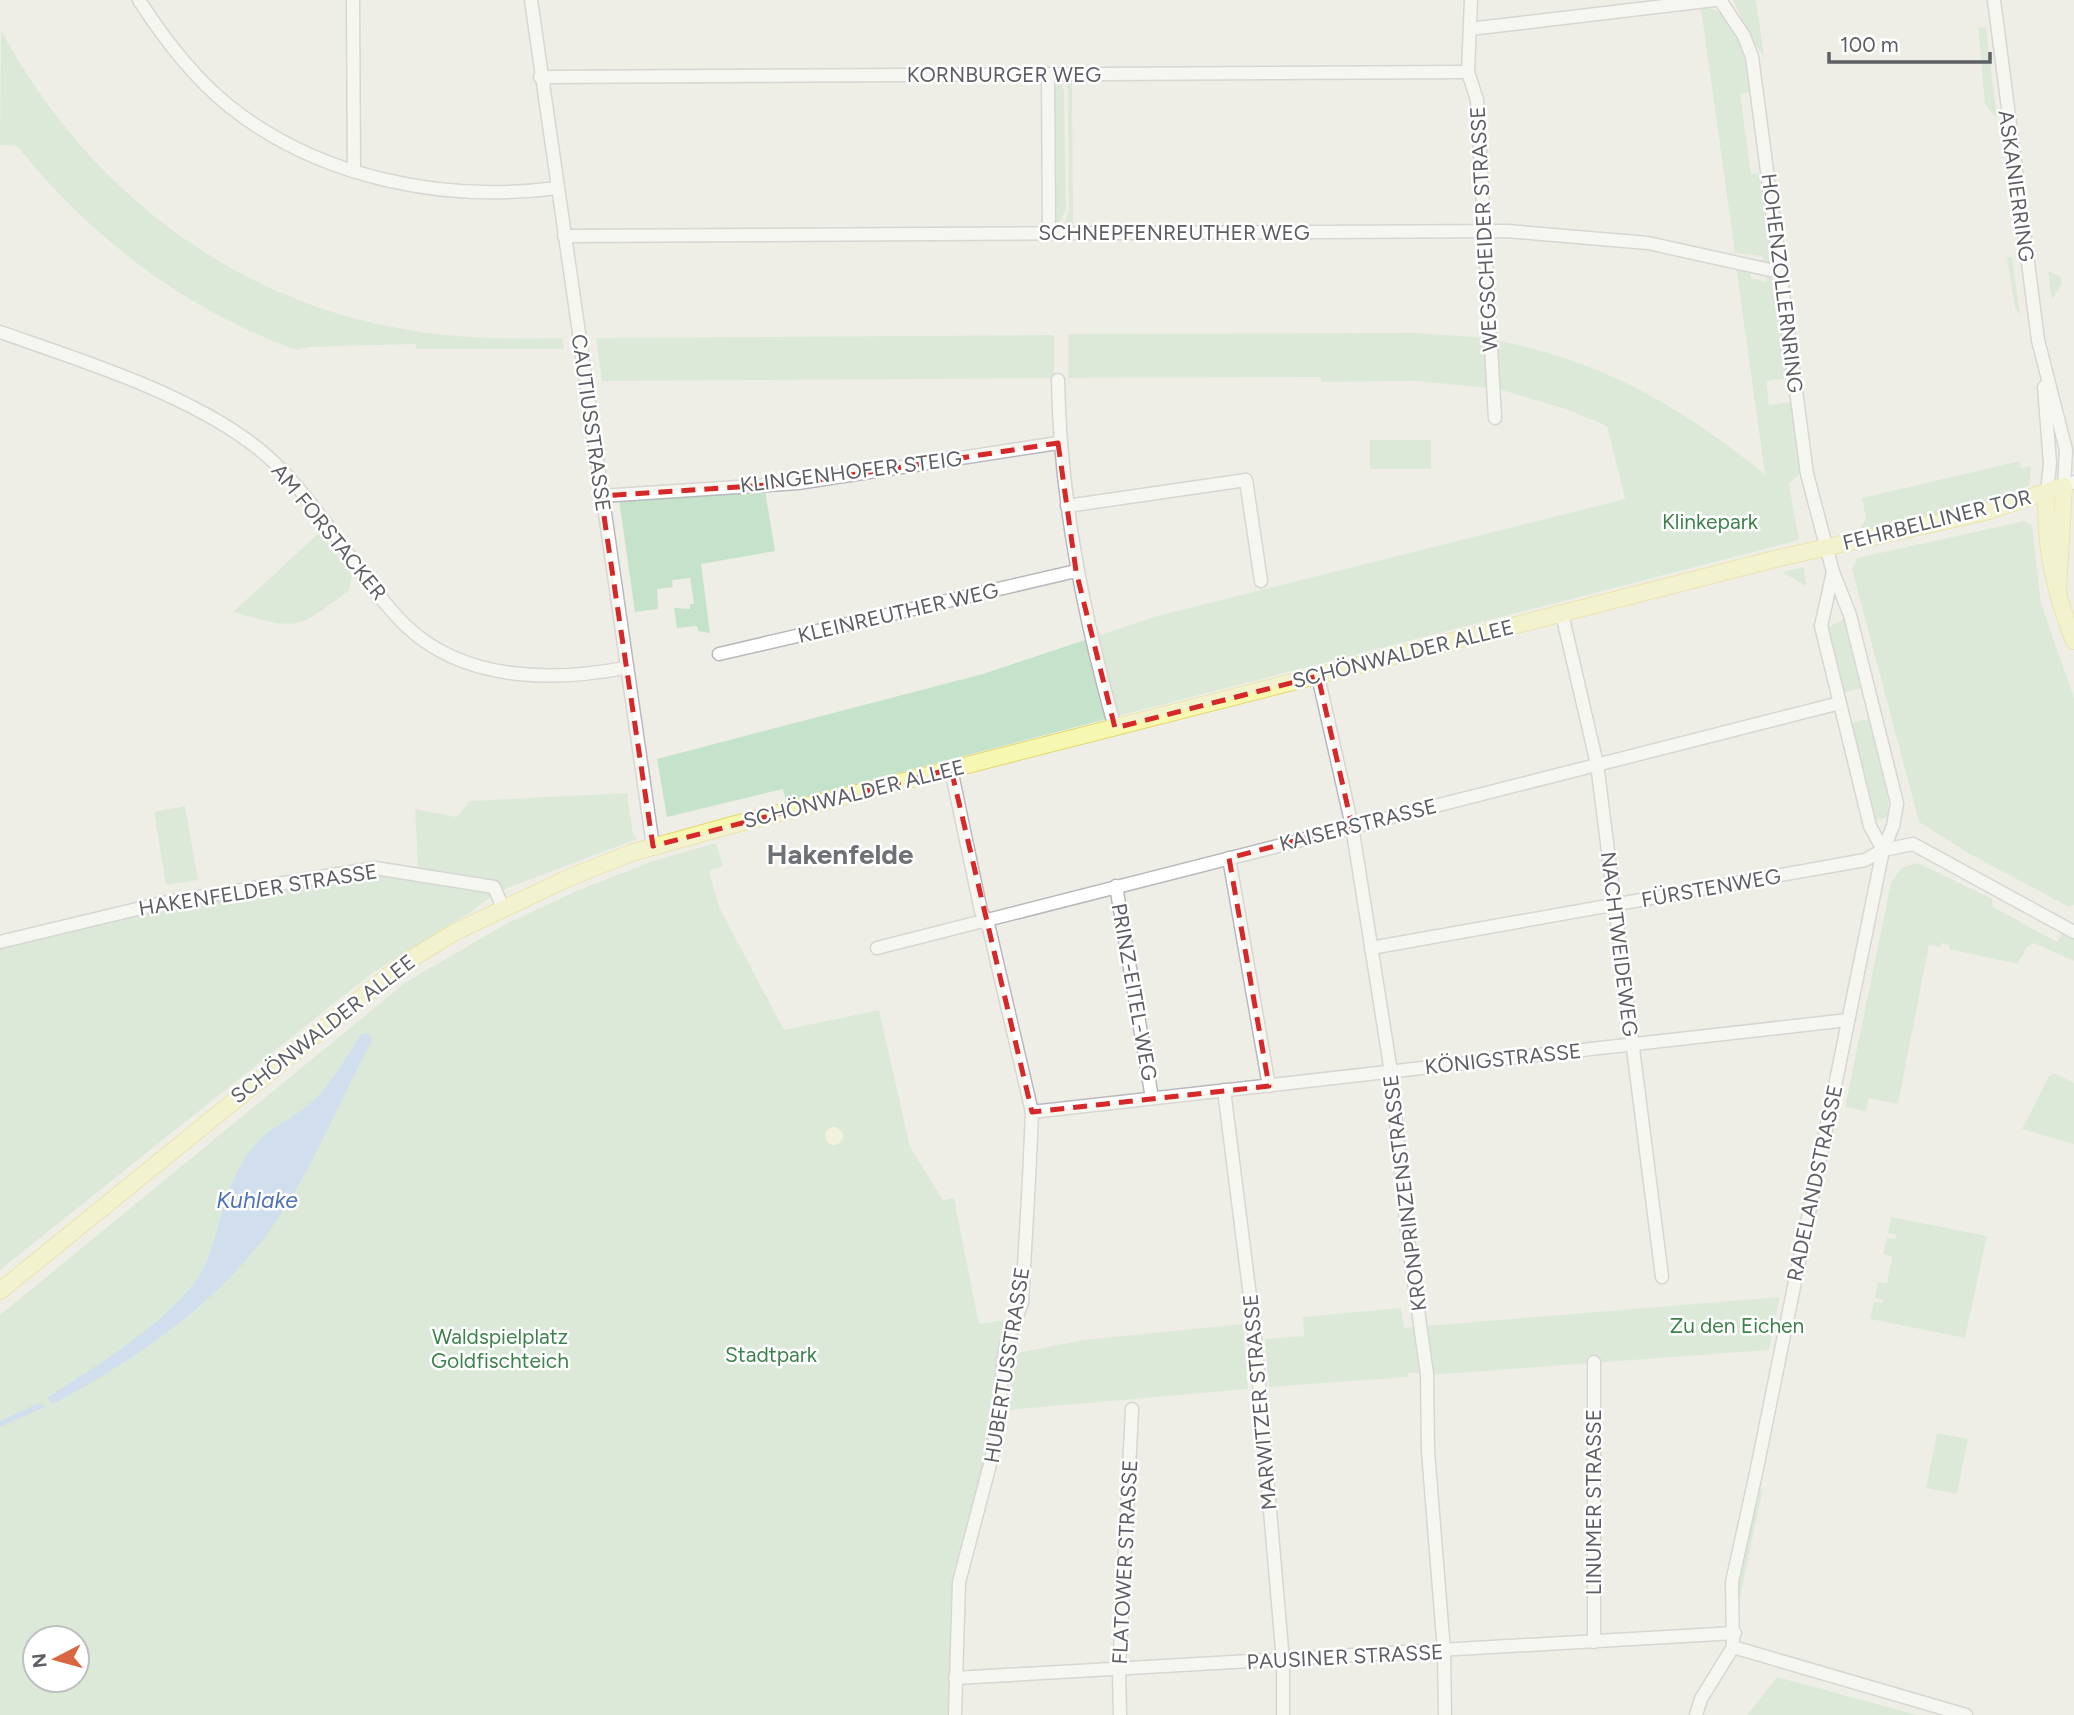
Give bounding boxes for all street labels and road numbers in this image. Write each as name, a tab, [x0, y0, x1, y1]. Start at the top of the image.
street label: KORNBURGER WEG	[907, 62, 1101, 87]
street label: WEGSCHEIDER STRASSE	[1465, 106, 1502, 352]
street label: ASKANIERRING	[1993, 109, 2040, 263]
street label: HOHENZOLLERNRING	[1757, 172, 1808, 394]
street label: SCHNEPFENREUTHER WEG	[1038, 220, 1310, 245]
street label: CAUTIUSSTRASSE	[567, 332, 616, 513]
street label: KLINGENHOFER STEIG	[739, 445, 963, 498]
street label: AM FORSTACKER	[267, 458, 392, 605]
street label: FEHRBELLINER TOR	[1840, 484, 2034, 555]
street label: KLEINREUTHER WEG	[795, 577, 1001, 648]
street label: SCHÖNWALDER ALLEE	[1290, 614, 1516, 693]
street label: SCHÖNWALDER ALLEE	[741, 754, 967, 833]
street label: KAISERSTRASSE	[1277, 793, 1439, 856]
street label: NACHTWEIDEWEG	[1596, 850, 1643, 1038]
street label: HAKENFELDER STRASSE	[137, 858, 379, 921]
street label: FÜRSTENWEG	[1639, 863, 1783, 912]
street label: PRINZ-EITEL-WEG	[1107, 901, 1162, 1083]
street label: SCHÖNWALDER ALLEE	[226, 949, 420, 1108]
street label: KÖNIGSTRASSE	[1424, 1038, 1582, 1079]
street label: KRONPRINZENSTRASSE	[1378, 1073, 1431, 1313]
street label: RADELANDSTRASSE	[1781, 1082, 1848, 1283]
street label: HUBERTUSSTRASSE	[979, 1265, 1034, 1465]
street label: MARWITZER STRASSE	[1238, 1293, 1281, 1511]
street label: LINUMER STRASSE	[1581, 1409, 1606, 1595]
street label: FLATOWER STRASSE	[1107, 1459, 1142, 1665]
street label: PAUSINER STRASSE	[1246, 1639, 1444, 1674]

